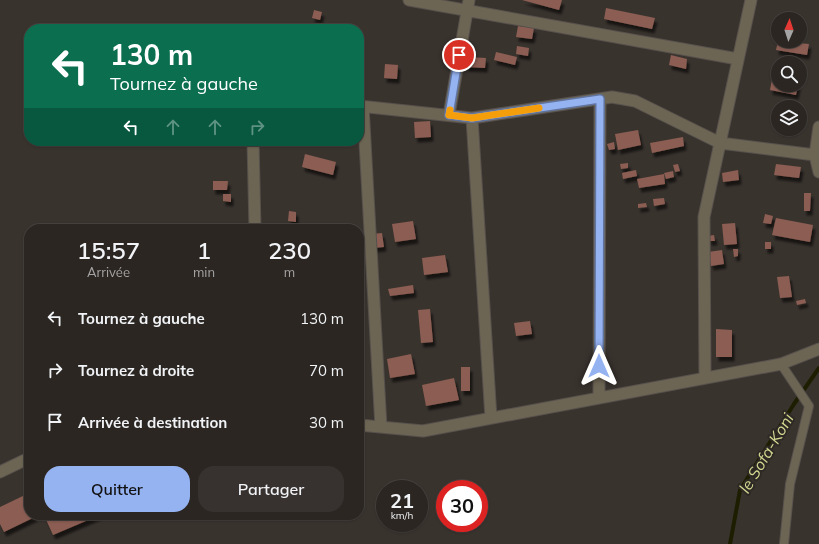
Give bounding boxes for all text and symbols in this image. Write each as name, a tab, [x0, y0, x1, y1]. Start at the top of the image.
north arrow	[771, 12, 807, 48]
map controls	[771, 12, 807, 136]
text: 130 m	[110, 37, 193, 72]
pin	[442, 38, 476, 72]
icon: left	[44, 40, 96, 92]
icon: arrive	[448, 44, 470, 66]
button: search	[771, 56, 807, 92]
text: Tournez à gauche	[110, 72, 258, 95]
button: layers	[771, 100, 807, 136]
icon: left	[120, 116, 142, 138]
icon: ahead	[162, 116, 184, 138]
icon: ahead	[204, 116, 226, 138]
icon: right	[246, 116, 268, 138]
text: 15:57	[77, 235, 140, 265]
text: 1	[197, 235, 211, 265]
text: 230	[268, 235, 311, 265]
text: Arrivée	[87, 264, 130, 280]
text: min	[193, 264, 215, 280]
text: m	[284, 264, 295, 280]
icon: left	[44, 307, 66, 329]
text: Tournez à gauche	[78, 309, 205, 328]
text: 130 m	[300, 309, 344, 328]
position arrow	[578, 345, 620, 387]
icon: right	[44, 359, 66, 381]
text: Tournez à droite	[78, 361, 194, 380]
text: 70 m	[309, 361, 344, 380]
water label: le Sofa-Koni	[734, 409, 798, 497]
icon: arrive	[44, 411, 66, 433]
text: Arrivée à destination	[78, 413, 227, 432]
text: 30 m	[309, 413, 344, 432]
button: Quitter	[44, 466, 190, 512]
button: Partager	[198, 466, 344, 512]
speed limit sign: 30	[436, 480, 488, 532]
text: 21	[390, 488, 414, 513]
text: km/h	[391, 509, 413, 522]

